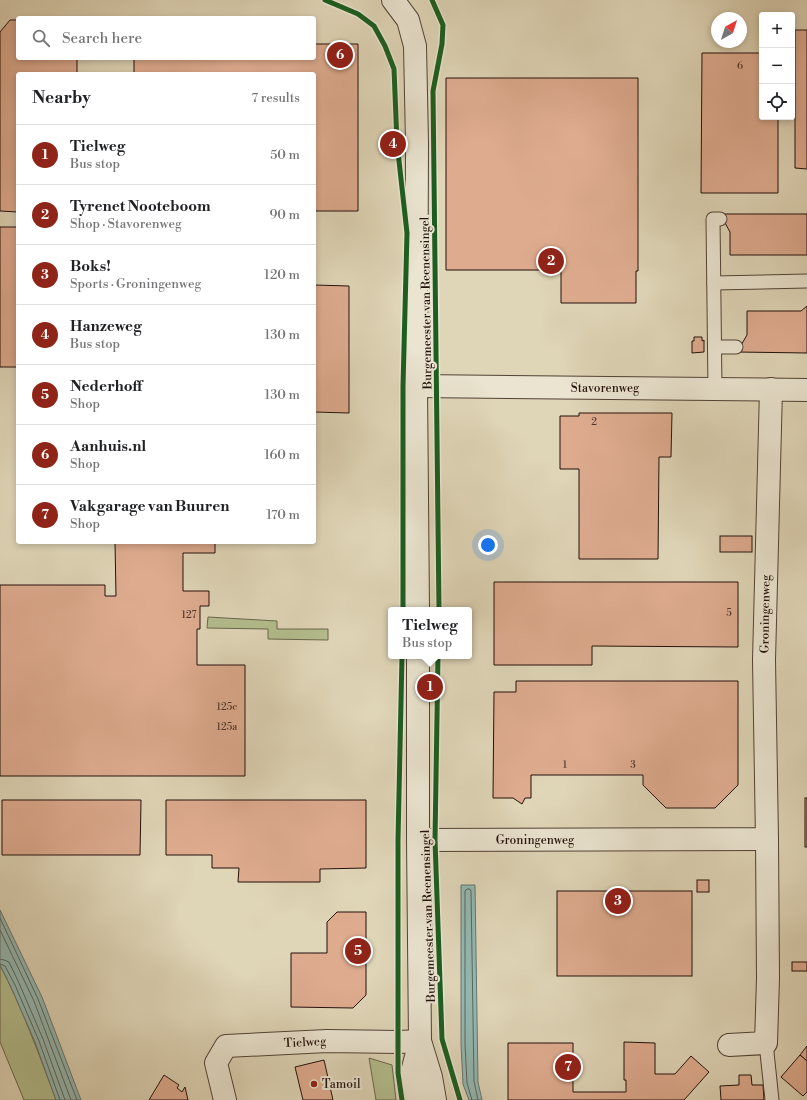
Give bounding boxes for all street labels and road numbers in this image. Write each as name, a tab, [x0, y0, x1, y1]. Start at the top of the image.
street label: Burgemeester van Reenensingel	[417, 216, 436, 390]
street label: Stavorenweg	[571, 381, 640, 396]
street label: Groningenweg	[757, 574, 774, 653]
street label: Burgemeester van Reenensingel	[418, 829, 439, 1004]
street label: Groningenweg	[496, 833, 575, 848]
street label: Tielweg	[283, 1034, 327, 1051]

